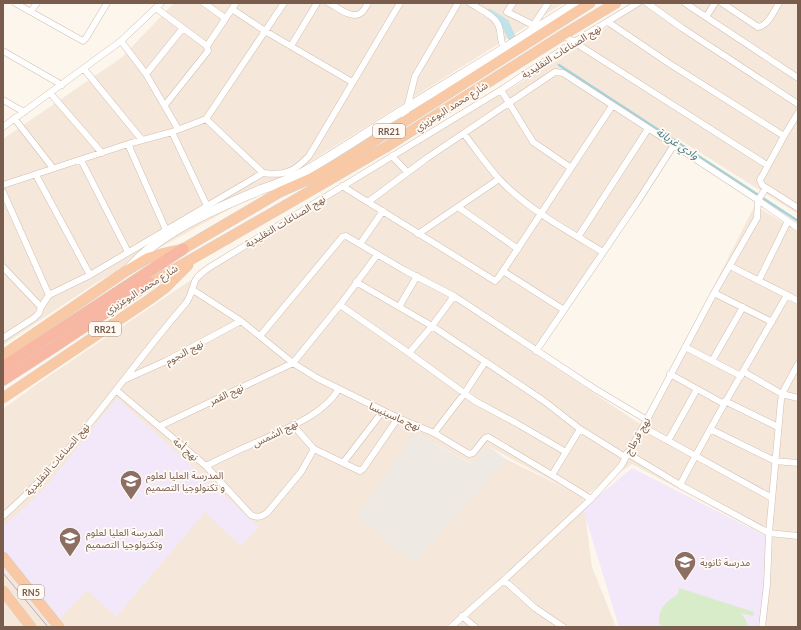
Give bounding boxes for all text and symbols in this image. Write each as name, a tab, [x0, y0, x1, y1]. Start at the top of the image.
street label: نهج الصناعات التقليدية	[519, 21, 604, 82]
street label: شارع محمد البوعزيزي	[412, 79, 491, 135]
road number: RR21	[373, 124, 405, 138]
water label: وادي غريانة	[652, 124, 702, 165]
street label: نهج الصناعات التقليدية	[243, 192, 329, 251]
street label: شارع محمد البوعزيزي	[102, 262, 181, 318]
road number: RR21	[89, 322, 121, 336]
street label: نهج النجوم	[163, 337, 207, 370]
street label: نهج القمر	[206, 381, 246, 409]
street label: نهج ماسينيسا	[367, 399, 423, 435]
street label: نهج قرطاج	[622, 415, 654, 458]
street label: نهج الشمس	[250, 417, 301, 451]
street label: نهج الصناعات التقليدية	[22, 420, 93, 499]
street label: نهج أمة	[170, 435, 201, 465]
school or university icon: المدرسة العليا لعلوم و تكنولوجيا التصميم	[118, 468, 144, 501]
place label: المدرسة العليا لعلوم و تكنولوجيا التصميم	[146, 469, 225, 495]
school or university icon: المدرسة العليا لعلوم وتكنولوجيا التصميم	[57, 525, 83, 558]
place label: المدرسة العليا لعلوم وتكنولوجيا التصميم	[86, 526, 163, 552]
school or university icon: مدرسة ثانوية	[672, 549, 698, 582]
place label: مدرسة ثانوية	[700, 556, 750, 569]
road number: RN5	[18, 585, 44, 599]

